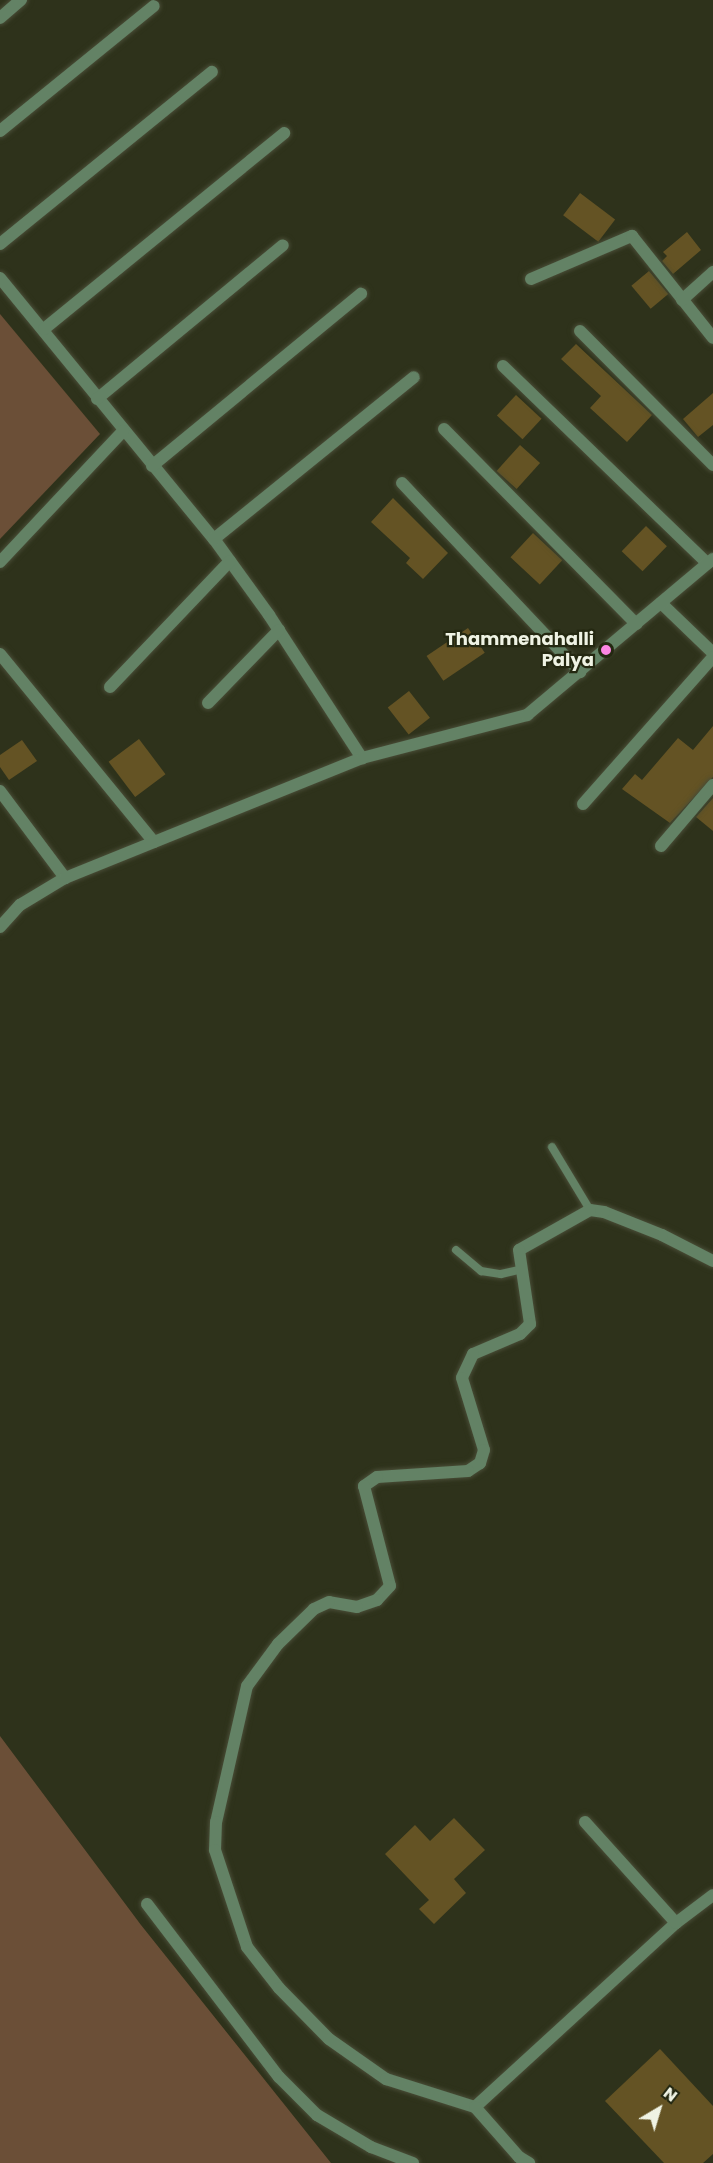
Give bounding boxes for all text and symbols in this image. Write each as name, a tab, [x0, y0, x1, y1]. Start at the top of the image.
place label: Thammenahalli Palya	[445, 629, 594, 672]
marker: Thammenahalli Palya	[599, 643, 613, 657]
north arrow	[629, 2079, 689, 2139]
text: N	[659, 2082, 682, 2107]

